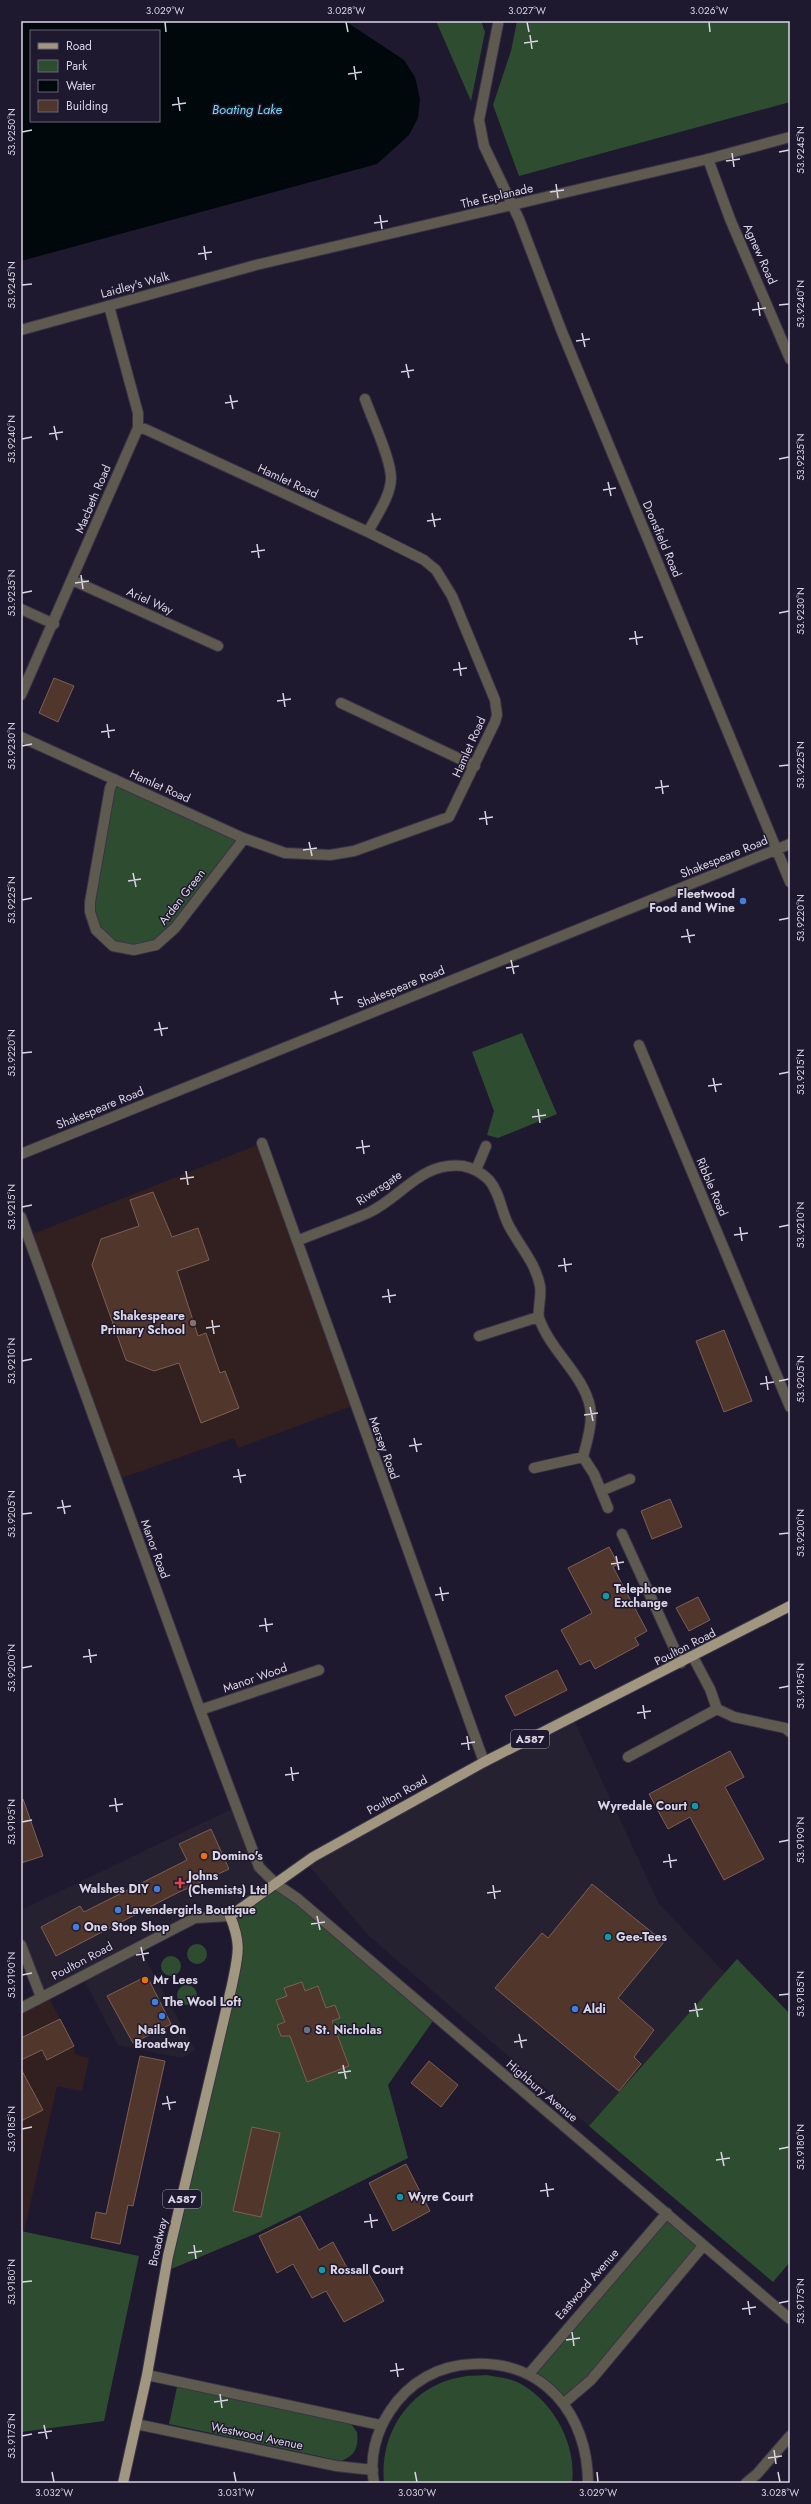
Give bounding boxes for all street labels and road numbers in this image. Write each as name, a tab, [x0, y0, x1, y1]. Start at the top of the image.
street label: The Esplanade	[459, 179, 535, 213]
street label: Agnew Road	[739, 221, 781, 287]
street label: Laidley's Walk	[99, 267, 172, 303]
street label: Hamlet Road	[255, 459, 321, 503]
street label: Macbeth Road	[70, 462, 116, 536]
street label: Dronsfield Road	[638, 498, 686, 580]
street label: Ariel Way	[124, 583, 177, 620]
street label: Hamlet Road	[448, 714, 490, 780]
street label: Hamlet Road	[127, 765, 193, 807]
street label: Shakespeare Road	[677, 831, 771, 883]
street label: Arden Green	[154, 865, 210, 929]
street label: Shakespeare Road	[354, 961, 448, 1013]
street label: Shakespeare Road	[53, 1082, 147, 1134]
street label: Ribble Road	[692, 1155, 732, 1219]
street label: Riversgate	[353, 1166, 405, 1210]
street label: Mersey Road	[364, 1414, 404, 1482]
street label: Manor Road	[136, 1517, 174, 1581]
street label: Poulton Road	[651, 1624, 719, 1670]
street label: Manor Wood	[220, 1659, 290, 1697]
road number: A587	[511, 1730, 549, 1748]
street label: Poulton Road	[363, 1771, 431, 1819]
street label: Poulton Road	[48, 1937, 116, 1985]
street label: Highbury Avenue	[502, 2056, 582, 2126]
road number: A587	[163, 2190, 201, 2208]
street label: Broadway	[144, 2215, 172, 2268]
street label: Eastwood Avenue	[551, 2245, 623, 2323]
street label: Westwood Avenue	[209, 2417, 305, 2455]

